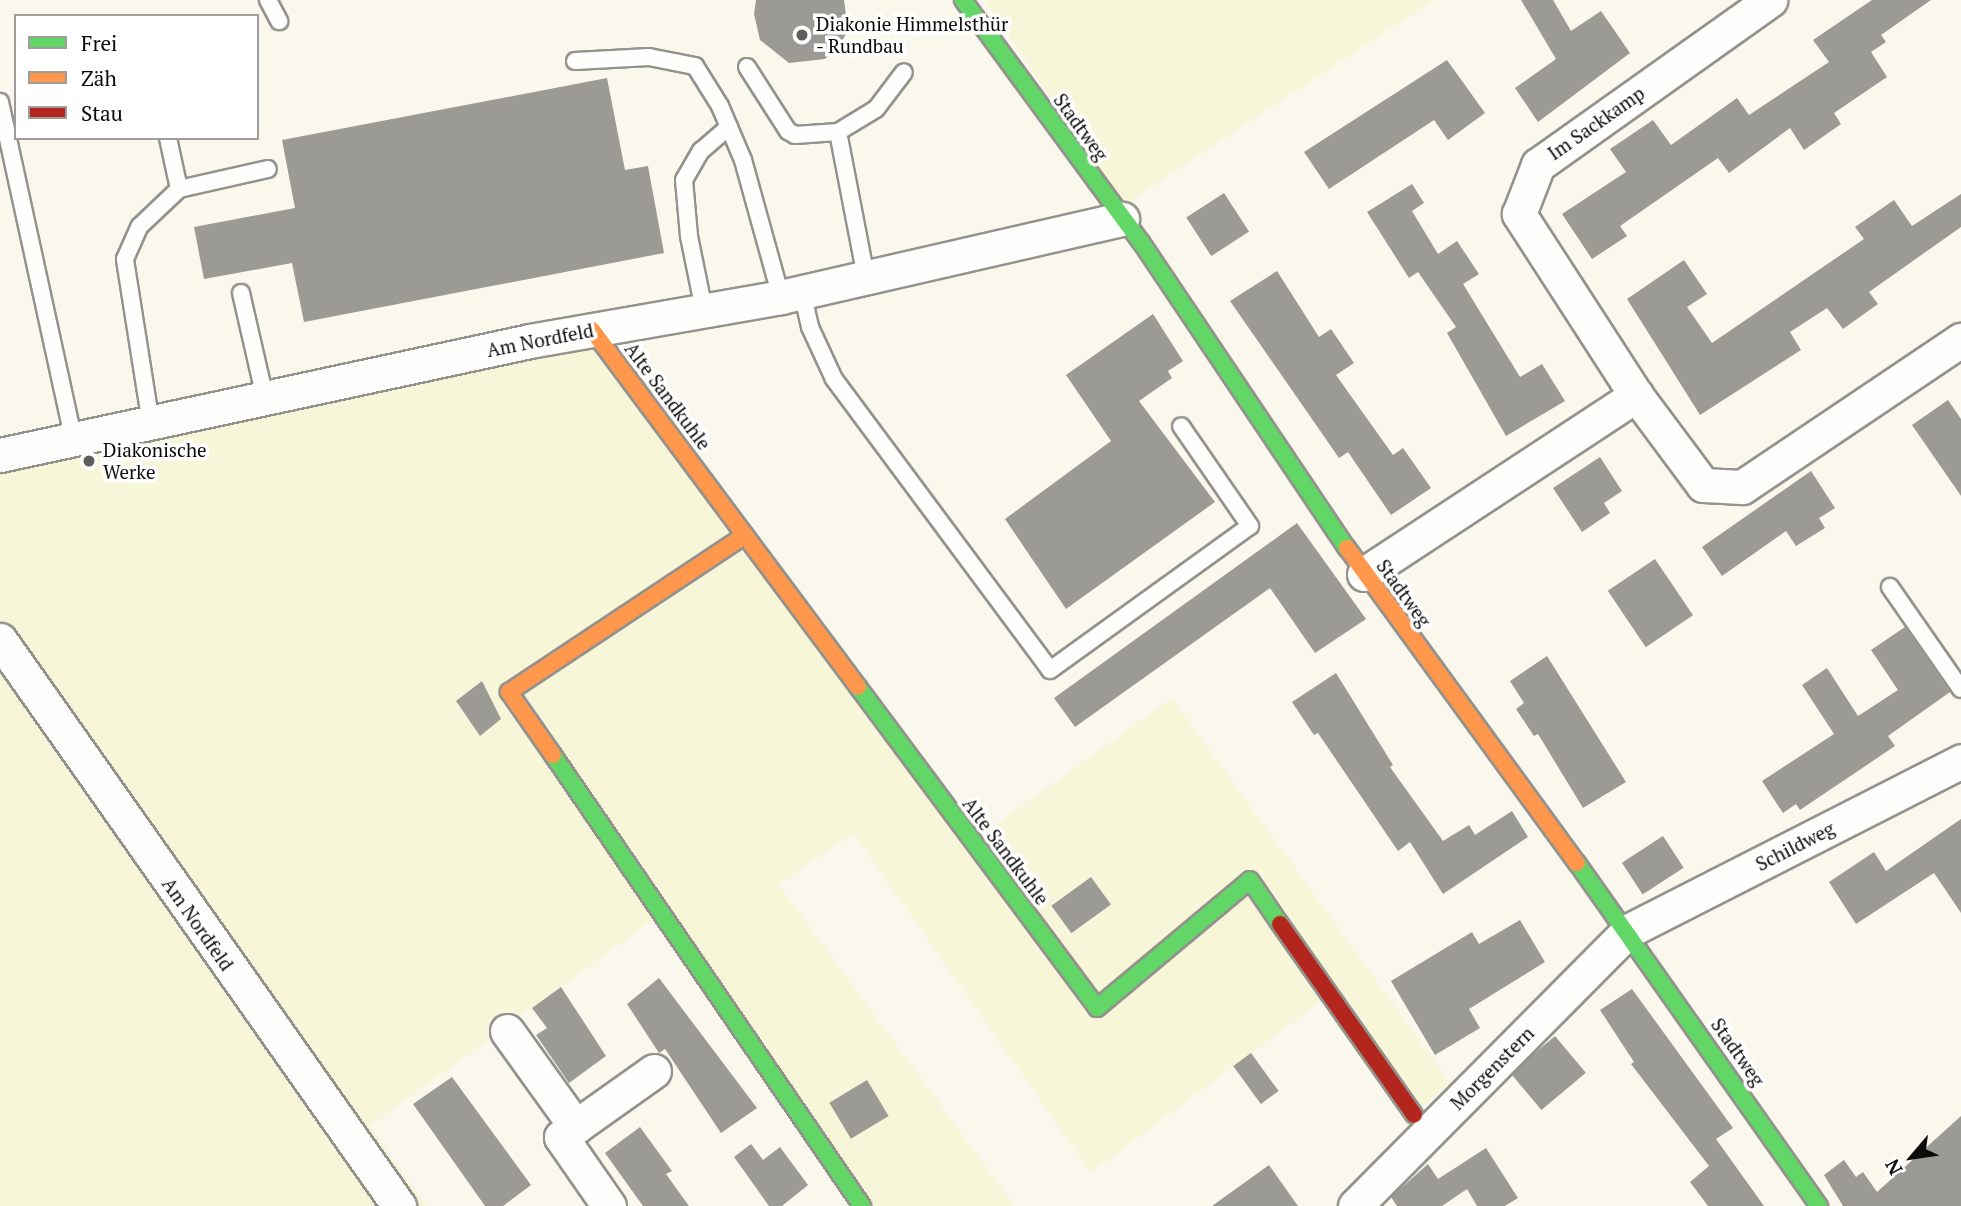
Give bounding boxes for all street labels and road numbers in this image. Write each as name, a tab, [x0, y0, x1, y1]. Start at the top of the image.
street label: Im Sackkamp	[1543, 81, 1649, 165]
street label: Stadtweg	[1049, 89, 1113, 165]
street label: Am Nordfeld	[485, 318, 595, 362]
street label: Alte Sandkuhle	[620, 338, 716, 454]
street label: Stadtweg	[1372, 555, 1436, 631]
street label: Alte Sandkuhle	[958, 793, 1054, 909]
street label: Schildweg	[1752, 816, 1838, 876]
street label: Am Nordfeld	[158, 873, 238, 975]
street label: Stadtweg	[1706, 1014, 1770, 1090]
street label: Morgenstern	[1446, 1022, 1538, 1114]

